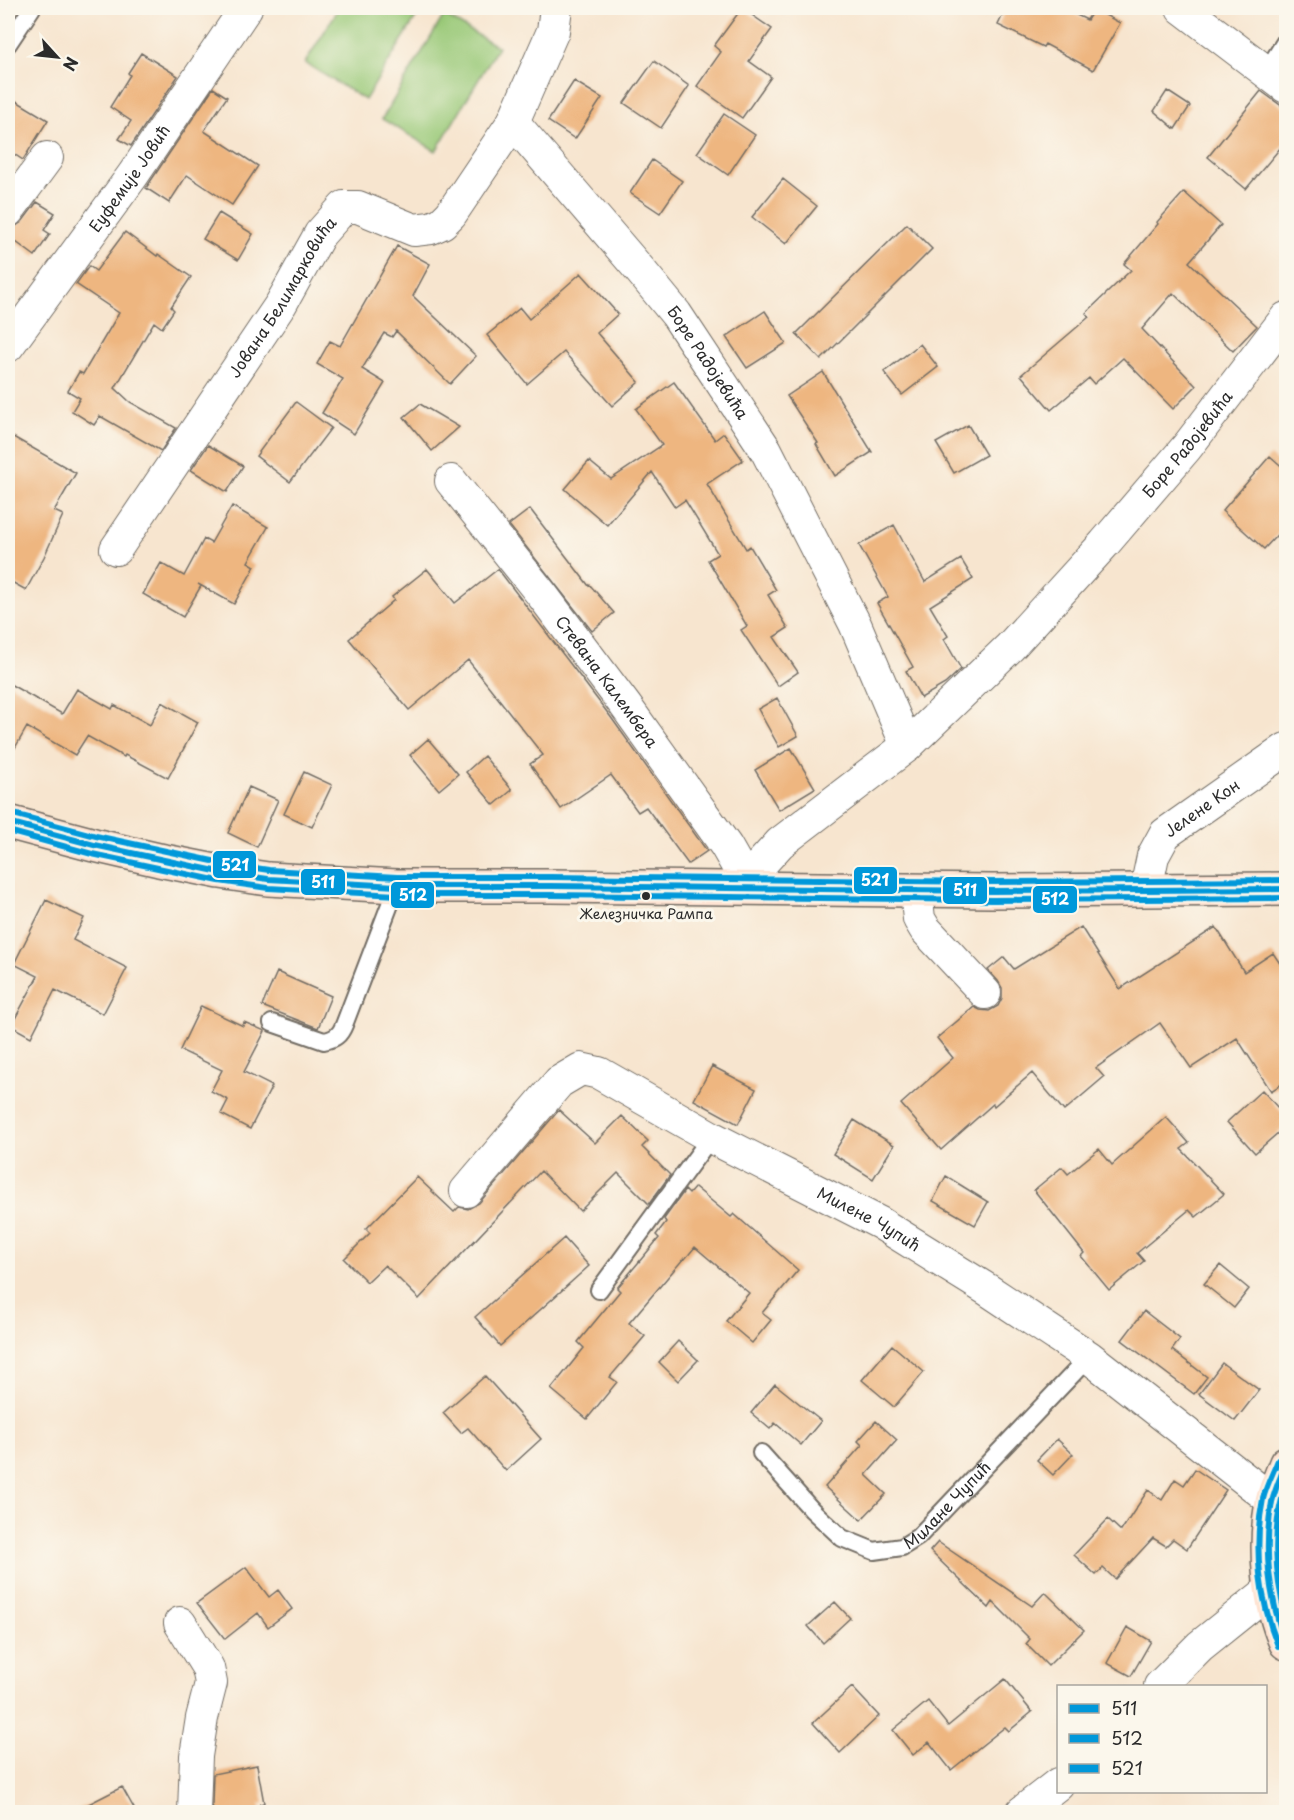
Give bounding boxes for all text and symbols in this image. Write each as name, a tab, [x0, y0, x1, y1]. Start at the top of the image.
north arrow	[27, 27, 87, 87]
text: N	[58, 53, 85, 75]
street label: Еуфемије Јовић	[82, 119, 175, 236]
street label: Јована Белимарковића	[222, 211, 341, 382]
street label: Боре Радојевића	[663, 300, 755, 423]
street label: Боре Радојевића	[1136, 385, 1237, 502]
street label: Стевана Калембера	[550, 610, 665, 752]
street label: Јелене Кон	[1159, 772, 1244, 842]
line badge: 521	[212, 850, 257, 879]
text: 521	[221, 852, 250, 876]
line badge: 521	[853, 866, 898, 895]
text: 521	[861, 867, 890, 891]
line badge: 511	[300, 868, 346, 896]
text: 511	[311, 869, 335, 893]
line badge: 511	[942, 876, 988, 905]
text: 511	[953, 877, 977, 901]
line badge: 512	[390, 881, 435, 909]
text: 512	[399, 882, 427, 906]
line badge: 512	[1032, 885, 1078, 914]
text: 512	[1041, 886, 1069, 910]
marker: Железничка Рампа	[640, 890, 652, 902]
place label: Железничка Рампа	[579, 903, 713, 924]
street label: Милене Чупић	[813, 1180, 925, 1256]
street label: Милане Чупић	[898, 1455, 995, 1554]
legend	[1057, 1685, 1267, 1793]
text: 511	[1111, 1694, 1137, 1721]
text: 512	[1111, 1724, 1143, 1751]
text: 521	[1111, 1754, 1143, 1781]

